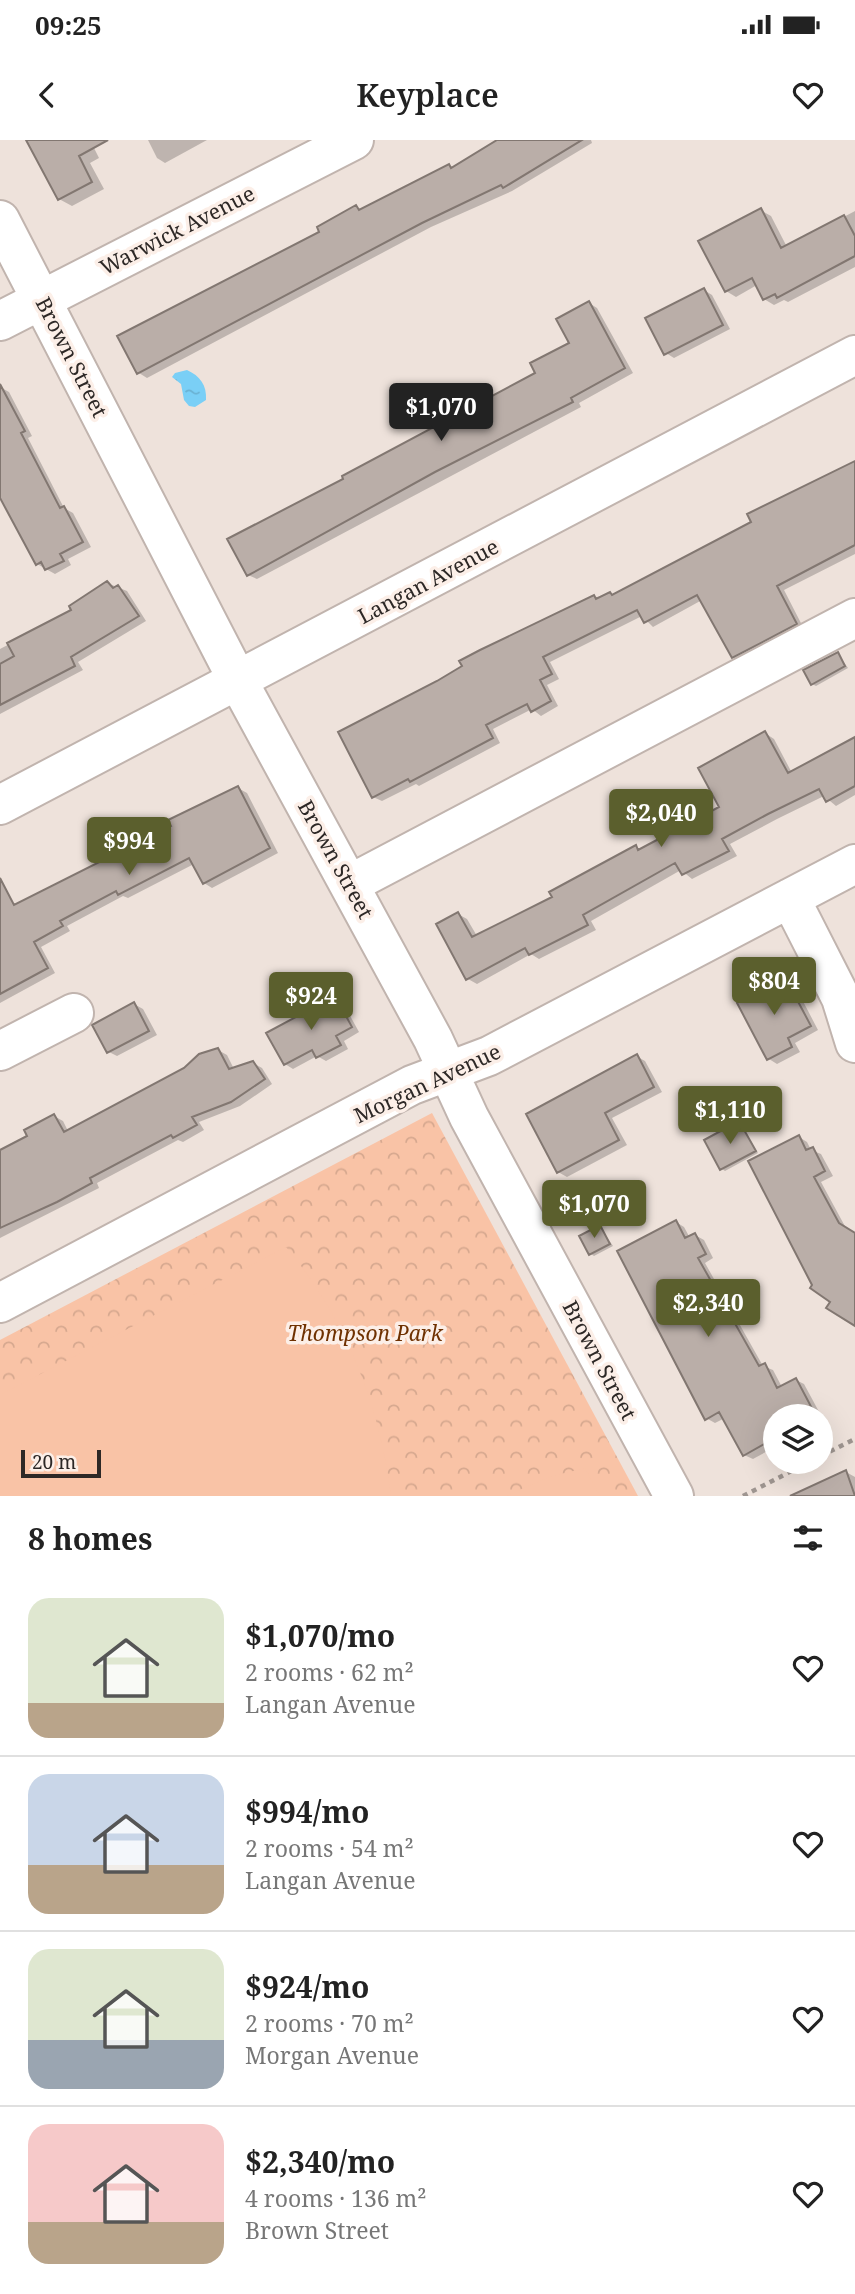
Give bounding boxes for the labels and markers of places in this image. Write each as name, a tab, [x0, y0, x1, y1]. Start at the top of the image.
pin: $1,070	[384, 384, 498, 443]
pin: $2,040	[604, 790, 718, 849]
pin: $994	[88, 818, 170, 877]
pin: $804	[733, 958, 815, 1017]
pin: $924	[270, 972, 352, 1032]
pin: $1,110	[673, 1086, 787, 1146]
pin: $1,070	[537, 1180, 651, 1240]
pin: $2,340	[651, 1280, 765, 1339]

